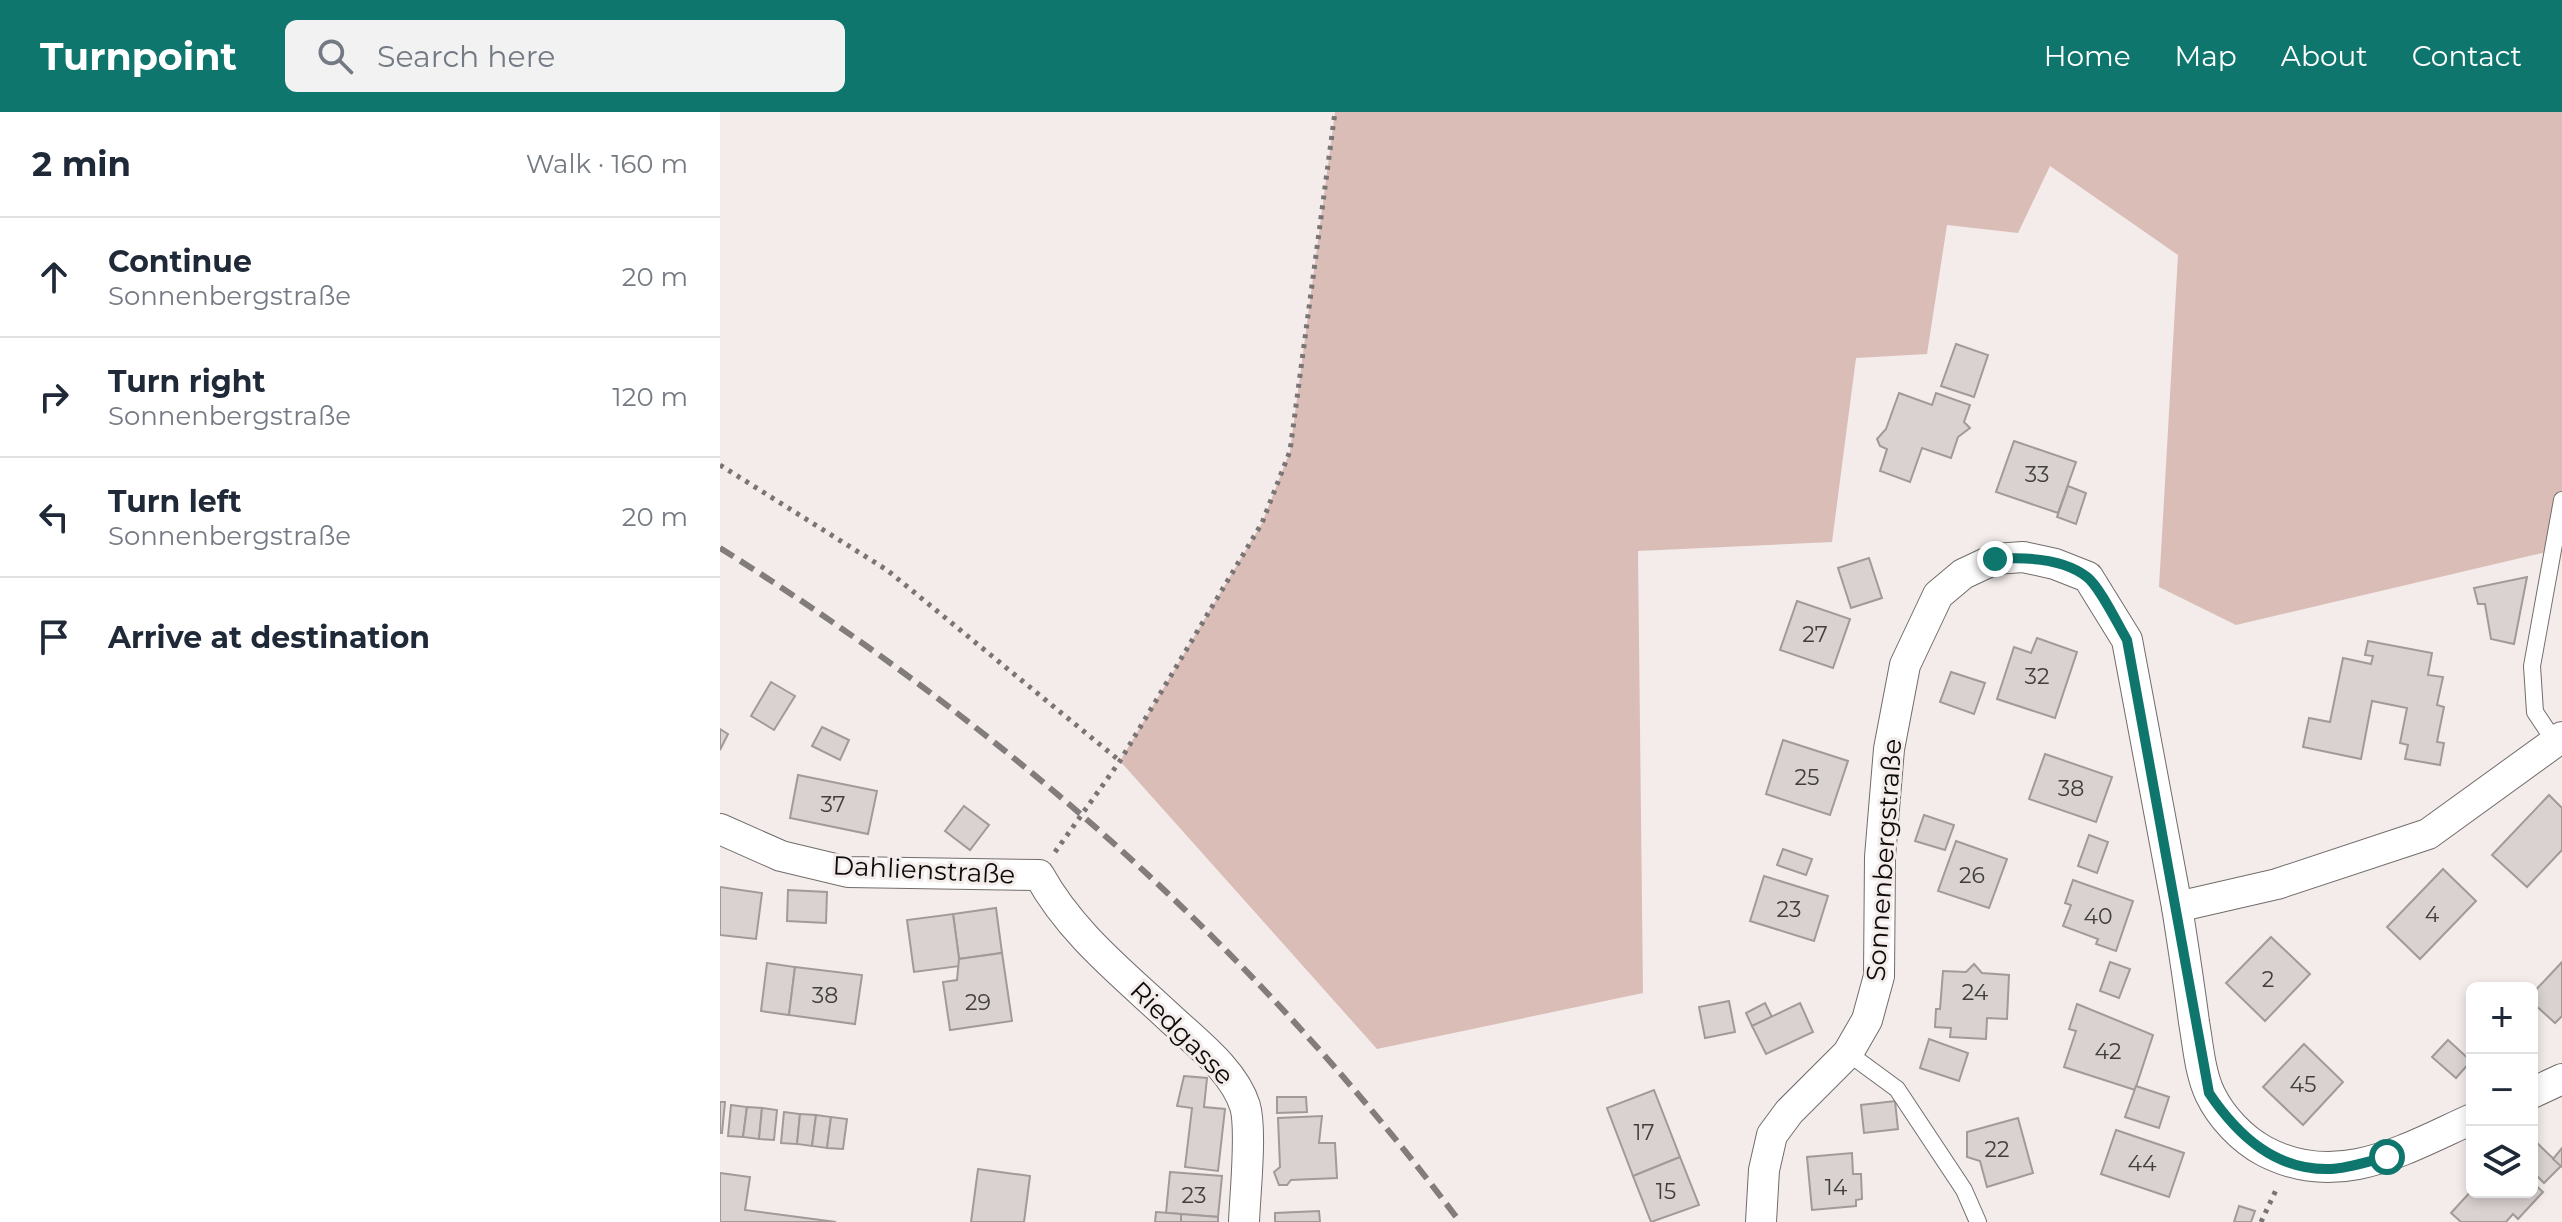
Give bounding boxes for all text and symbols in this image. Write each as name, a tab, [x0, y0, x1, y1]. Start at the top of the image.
search box	[285, 20, 845, 92]
text: Turnpoint	[40, 33, 237, 80]
icon: search	[313, 34, 357, 78]
text: Search here	[377, 38, 555, 75]
text: Home	[2044, 39, 2131, 73]
text: Map	[2175, 39, 2237, 73]
text: About	[2281, 39, 2368, 73]
text: Contact	[2412, 39, 2522, 73]
text: 2 min	[32, 143, 131, 185]
text: Walk · 160 m	[526, 148, 688, 180]
text: Continue	[108, 243, 252, 280]
icon: ahead	[32, 255, 76, 299]
text: 20 m	[622, 261, 688, 293]
text: Sonnenbergstraße	[108, 280, 351, 312]
text: Turn right	[108, 363, 265, 400]
icon: right	[32, 375, 76, 419]
text: 120 m	[612, 381, 688, 413]
text: Sonnenbergstraße	[108, 400, 351, 432]
house number: 33	[2025, 461, 2049, 488]
text: Turn left	[108, 483, 241, 520]
icon: left	[32, 495, 76, 539]
text: 20 m	[622, 501, 688, 533]
text: Sonnenbergstraße	[108, 520, 351, 552]
route end	[1977, 541, 2013, 577]
icon: arrive	[32, 615, 76, 659]
text: Arrive at destination	[108, 619, 430, 656]
house number: 27	[1802, 621, 1828, 648]
house number: 32	[2025, 663, 2049, 690]
street label: Sonnenbergstraße	[1860, 738, 1908, 982]
house number: 25	[1795, 764, 1819, 791]
house number: 38	[2058, 775, 2084, 802]
house number: 37	[820, 791, 846, 818]
street label: Dahlienstraße	[832, 849, 1016, 891]
house number: 26	[1959, 862, 1985, 889]
house number: 23	[1777, 896, 1801, 923]
house number: 4	[2425, 901, 2440, 928]
house number: 40	[2083, 903, 2113, 930]
house number: 2	[2262, 966, 2274, 993]
street label: Riedgasse	[1124, 975, 1240, 1091]
house number: 24	[1962, 979, 1989, 1006]
house number: 38	[812, 982, 838, 1009]
map controls	[2466, 982, 2538, 1198]
button: +	[2466, 982, 2538, 1054]
house number: 29	[965, 989, 991, 1016]
house number: 42	[2095, 1038, 2122, 1065]
button: −	[2466, 1054, 2538, 1126]
house number: 45	[2290, 1071, 2316, 1098]
house number: 17	[1634, 1119, 1654, 1146]
button: layers	[2466, 1126, 2538, 1198]
house number: 22	[1985, 1136, 2010, 1163]
route start	[2369, 1139, 2405, 1175]
house number: 44	[2127, 1150, 2157, 1177]
house number: 14	[1825, 1174, 1848, 1201]
house number: 15	[1656, 1178, 1676, 1205]
house number: 23	[1182, 1182, 1206, 1209]

